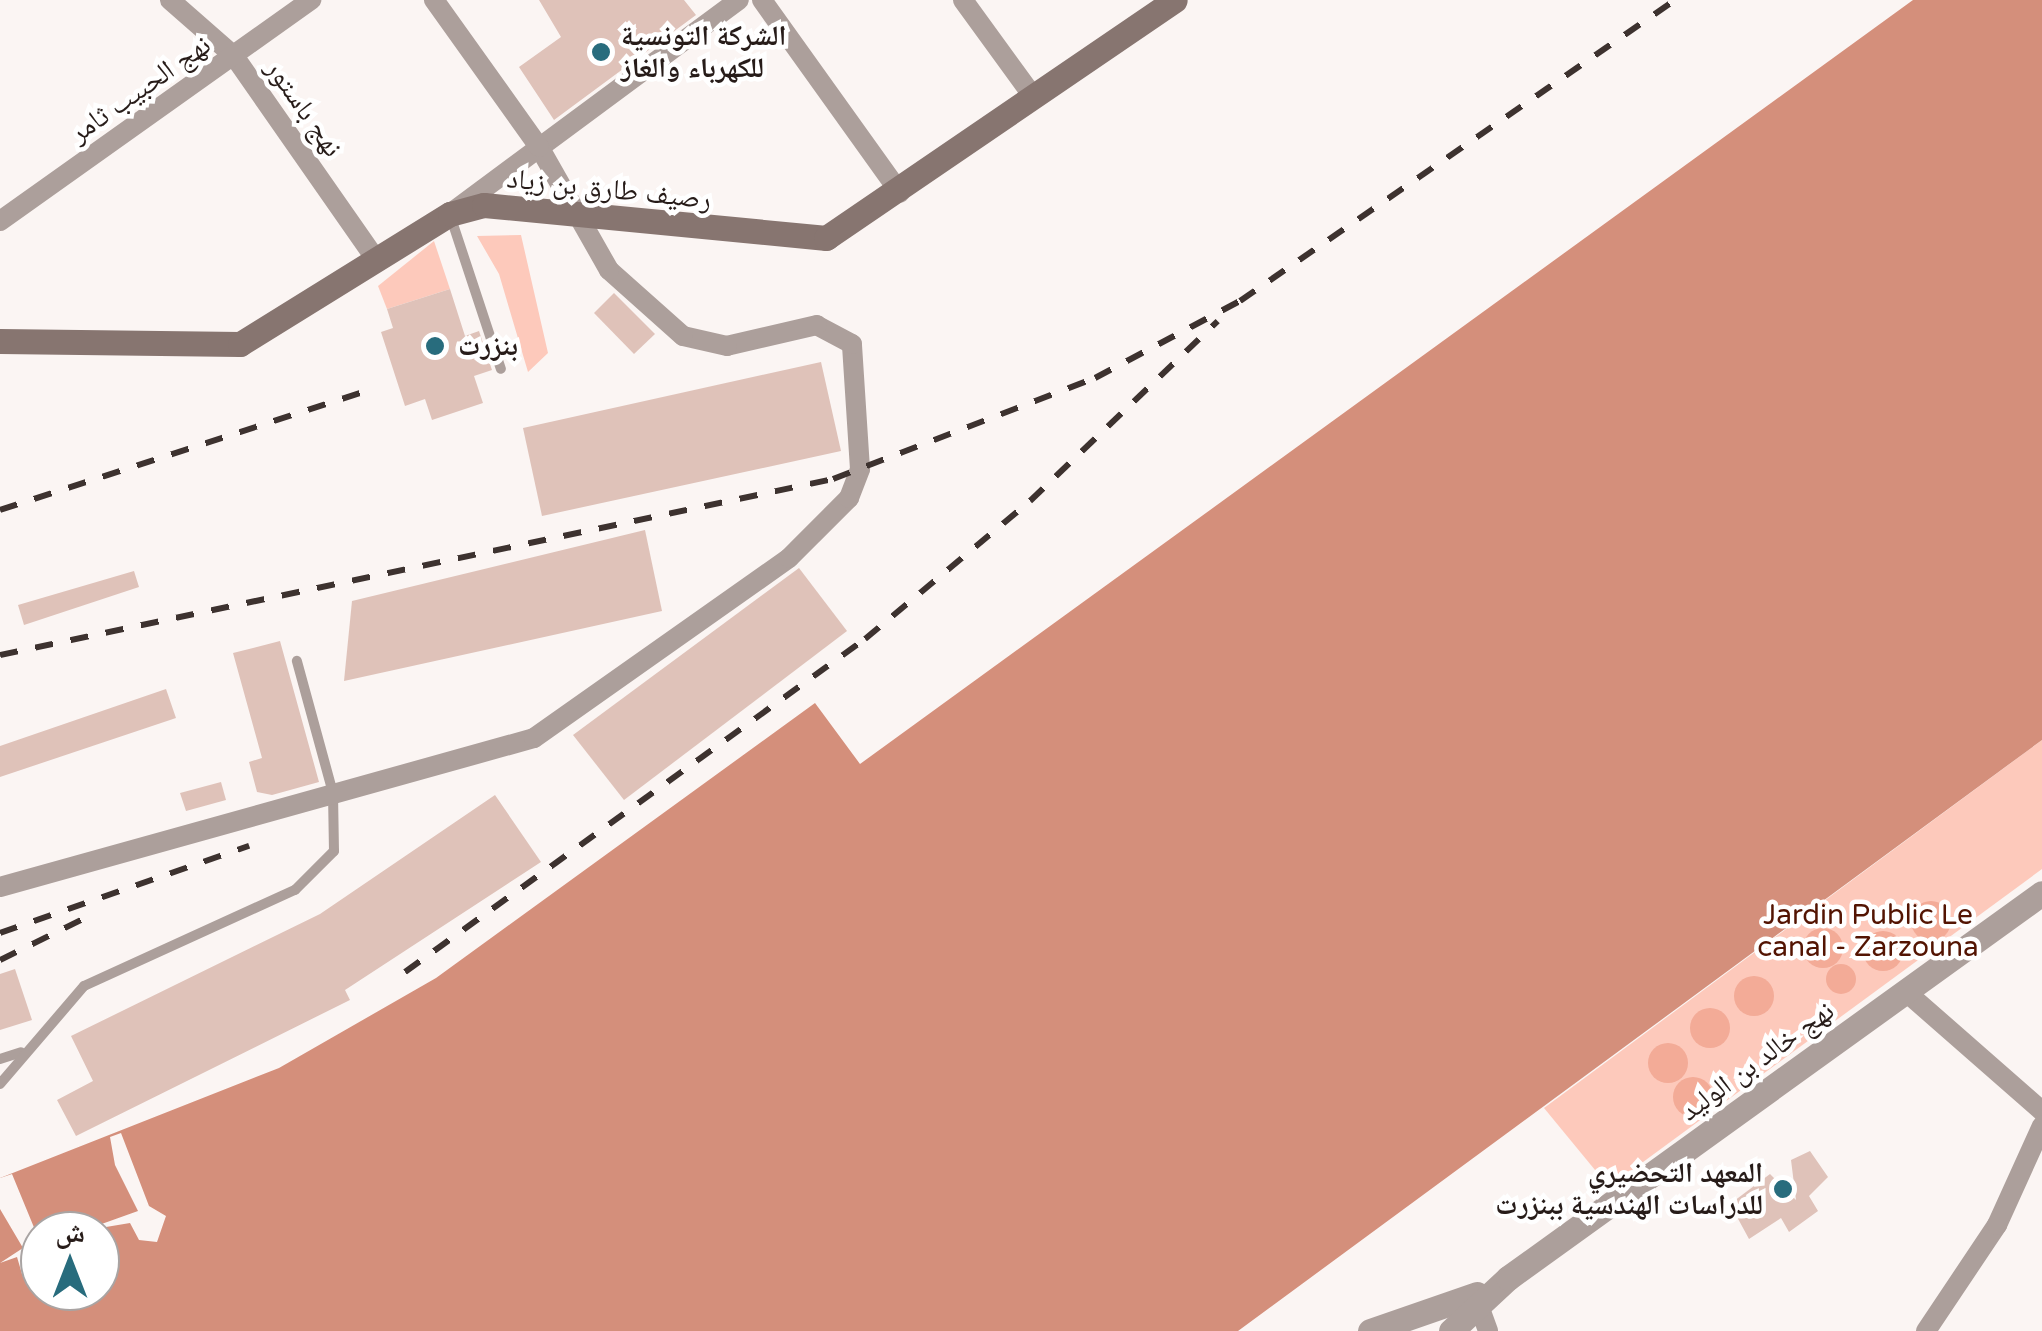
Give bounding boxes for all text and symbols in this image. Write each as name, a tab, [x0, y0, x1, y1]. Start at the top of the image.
place label: الشركة التونسية للكهرباء والغاز	[621, 19, 786, 85]
street label: نهج الحبيب ثامر	[63, 28, 217, 150]
marker: الشركة التونسية للكهرباء والغاز	[590, 41, 612, 63]
street label: نهج باستور	[258, 53, 350, 163]
street label: رصيف طارق بن زياد	[505, 162, 713, 216]
place label: بنزرت	[458, 329, 518, 363]
marker: بنزرت	[422, 333, 448, 359]
park label: Jardin Public Le canal - Zarzouna	[1757, 898, 1979, 964]
street label: نهج خالد بن الوليد	[1673, 994, 1841, 1128]
place label: المعهد التحضيري للدراسات الهندسية ببنزرت	[1495, 1156, 1763, 1222]
marker: المعهد التحضيري للدراسات الهندسية ببنزرت	[1772, 1178, 1794, 1200]
north arrow	[20, 1211, 120, 1311]
text: ش	[55, 1216, 85, 1250]

